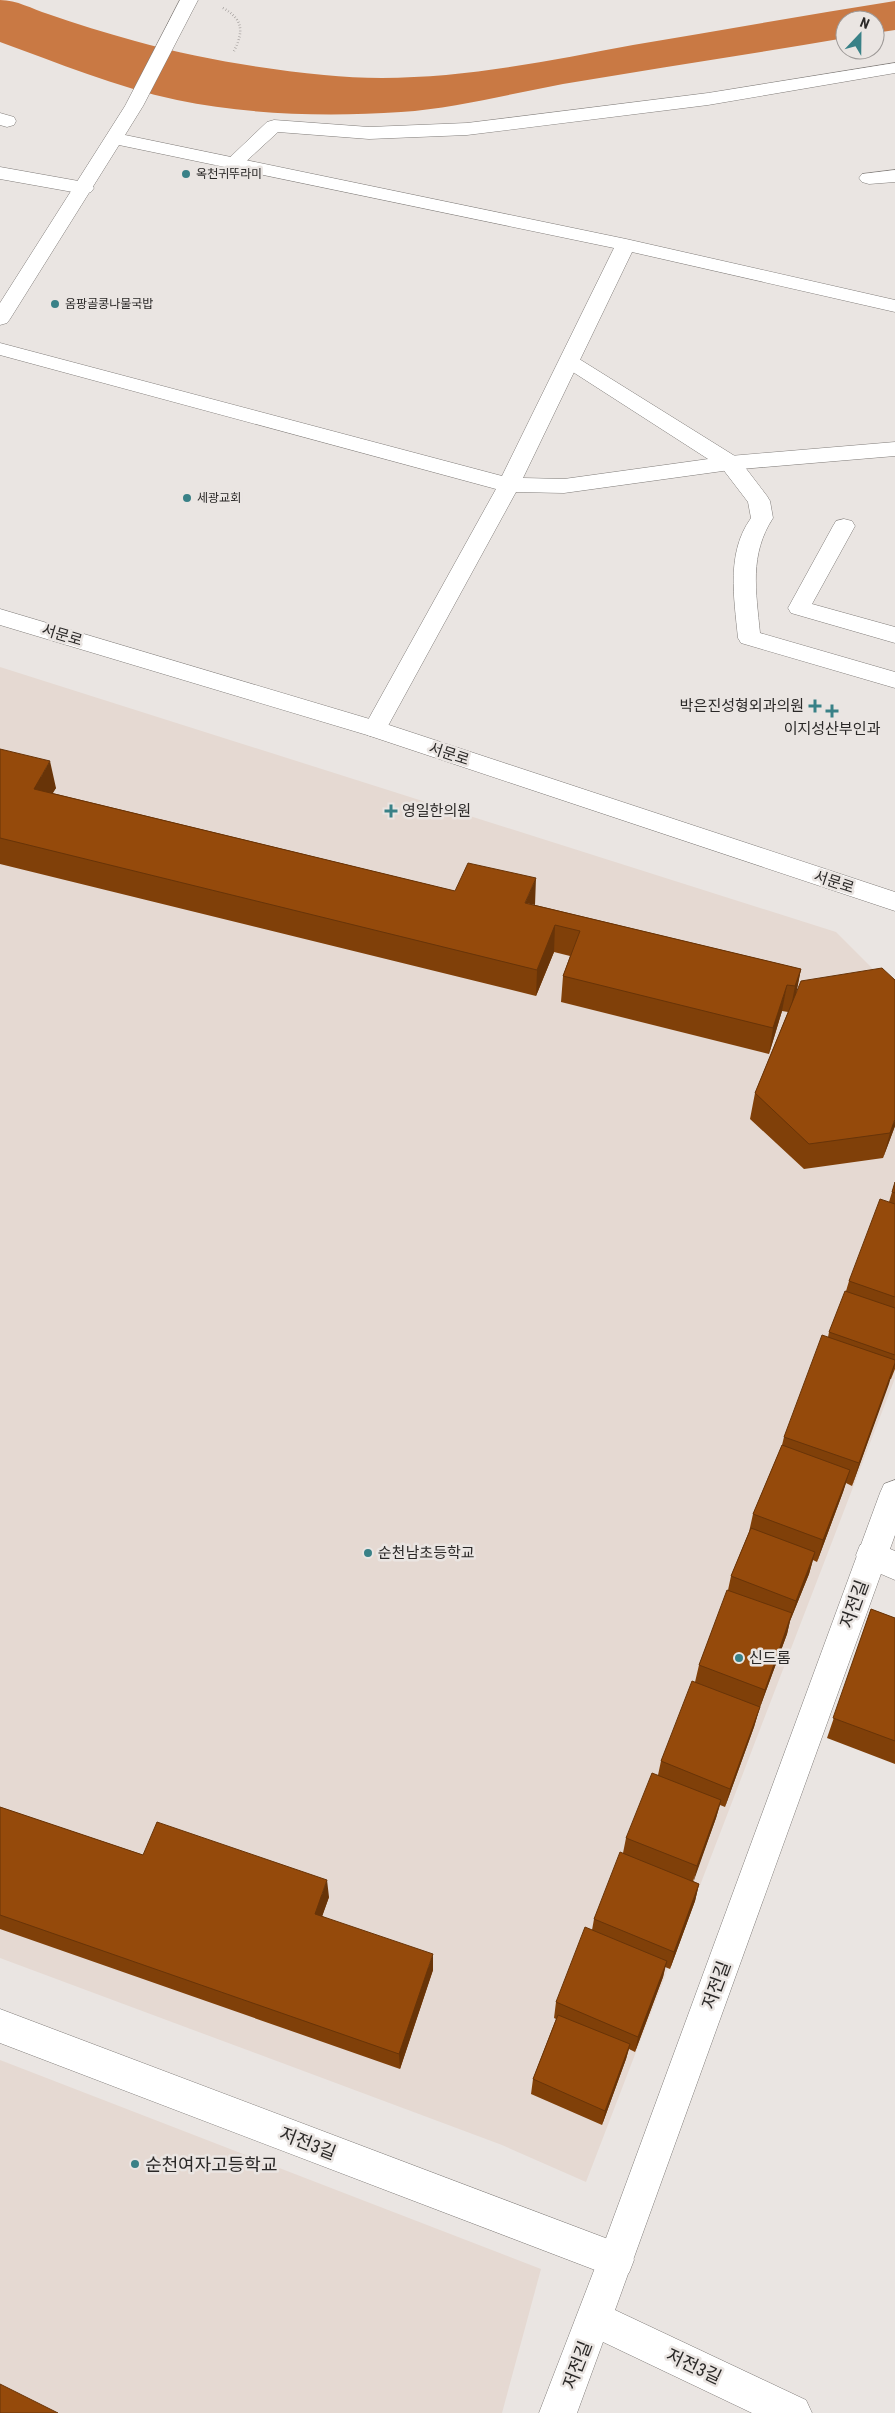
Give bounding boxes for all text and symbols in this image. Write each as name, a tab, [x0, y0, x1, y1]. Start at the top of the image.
north arrow	[835, 10, 885, 60]
text: N	[858, 14, 872, 32]
place label: 옥천귀뚜라미	[196, 167, 262, 181]
marker: 옥천귀뚜라미	[180, 168, 192, 180]
place label: 옴팡골콩나물국밥	[65, 297, 153, 311]
marker: 옴팡골콩나물국밥	[49, 298, 61, 310]
place label: 세광교회	[197, 491, 241, 505]
marker: 세광교회	[181, 492, 193, 504]
street label: 서문로	[40, 620, 84, 650]
place label: 박은진성형외과의원	[680, 697, 804, 715]
marker: 박은진성형외과의원	[808, 699, 822, 713]
marker: 이지성산부인과	[825, 704, 839, 718]
place label: 이지성산부인과	[784, 720, 880, 738]
street label: 서문로	[427, 739, 471, 769]
place label: 영일한의원	[402, 802, 471, 820]
marker: 영일한의원	[384, 804, 398, 818]
street label: 서문로	[812, 867, 856, 897]
place label: 순천남초등학교	[378, 1544, 475, 1562]
marker: 순천남초등학교	[362, 1547, 374, 1559]
street label: 저전길	[836, 1577, 872, 1631]
place label: 신드롬	[749, 1649, 791, 1667]
marker: 신드롬	[733, 1652, 745, 1664]
street label: 저전길	[698, 1958, 734, 2012]
street label: 저전3길	[277, 2123, 339, 2163]
place label: 순천여자고등학교	[145, 2154, 277, 2175]
marker: 순천여자고등학교	[129, 2158, 141, 2170]
street label: 저전길	[558, 2338, 596, 2392]
street label: 저전3길	[663, 2344, 725, 2388]

